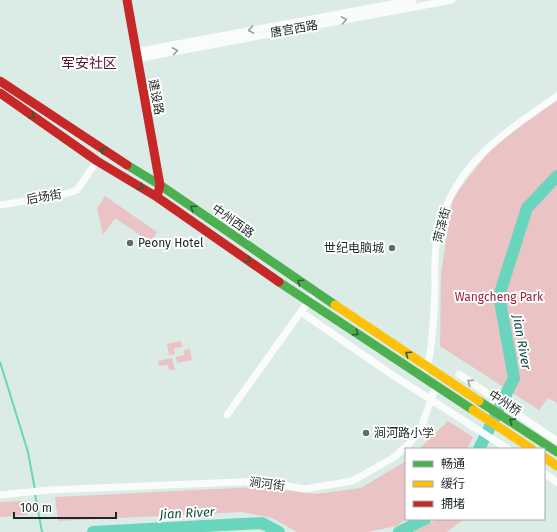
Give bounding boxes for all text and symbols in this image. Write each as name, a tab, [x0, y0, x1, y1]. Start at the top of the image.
one-way arrow	[341, 16, 347, 25]
street label: 唐宫西路	[269, 18, 319, 40]
one-way arrow	[248, 25, 254, 34]
one-way arrow	[171, 48, 178, 56]
district label: 军安社区	[61, 55, 117, 72]
street label: 建设路	[146, 78, 166, 116]
one-way arrow	[28, 111, 35, 119]
one-way arrow	[100, 147, 107, 155]
one-way arrow	[136, 183, 143, 190]
street label: 后场街	[25, 187, 63, 207]
street label: 中州西路	[209, 201, 257, 241]
one-way arrow	[190, 205, 197, 213]
street label: 菏泽街	[431, 206, 453, 244]
place label: Peony Hotel	[138, 236, 204, 250]
marker: Peony Hotel	[125, 238, 135, 248]
place label: 世纪电脑城	[324, 241, 384, 255]
marker: 世纪电脑城	[387, 243, 397, 253]
one-way arrow	[244, 255, 251, 263]
one-way arrow	[297, 279, 304, 287]
park label: Wangcheng Park	[455, 290, 544, 304]
water label: Jian River	[510, 313, 534, 372]
one-way arrow	[351, 328, 358, 335]
one-way arrow	[405, 351, 412, 359]
one-way arrow	[468, 380, 475, 387]
street label: 中州桥	[486, 387, 524, 419]
one-way arrow	[509, 419, 516, 426]
place label: 涧河路小学	[374, 426, 434, 440]
marker: 涧河路小学	[361, 428, 371, 438]
legend	[405, 448, 545, 520]
text: 畅通	[441, 457, 465, 471]
street label: 涧河街	[248, 475, 286, 493]
text: 缓行	[441, 477, 465, 491]
scale bar	[14, 494, 116, 520]
text: 拥堵	[441, 497, 465, 511]
text: 100 m	[20, 501, 52, 515]
water label: Jian River	[158, 504, 216, 522]

